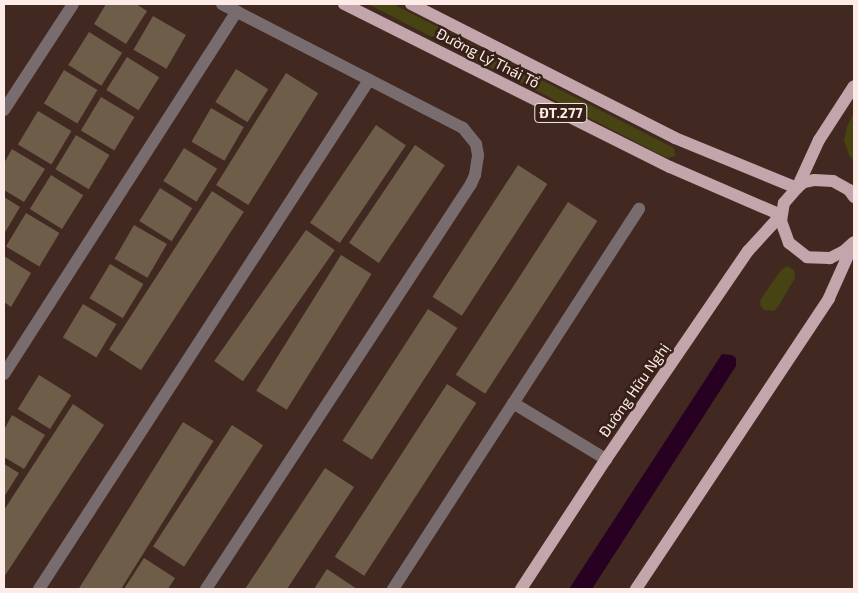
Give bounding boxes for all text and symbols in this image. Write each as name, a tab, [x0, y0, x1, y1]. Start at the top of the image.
street label: Đường Lý Thái Tổ	[433, 24, 543, 92]
road number: ĐT.277	[534, 102, 588, 125]
street label: Đường Hữu Nghị	[595, 340, 673, 440]

